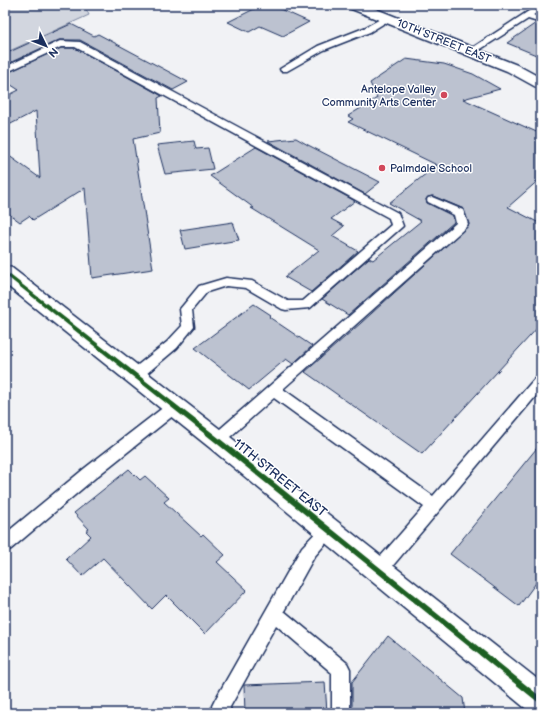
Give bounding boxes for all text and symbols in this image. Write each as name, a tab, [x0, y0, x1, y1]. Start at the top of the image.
street label: 10TH STREET EAST	[395, 16, 493, 66]
north arrow	[26, 26, 66, 66]
text: N	[45, 45, 61, 60]
place label: Antelope Valley Community Arts Center	[322, 83, 437, 109]
marker: Antelope Valley Community Arts Center	[439, 90, 449, 100]
place label: Palmdale School	[390, 162, 472, 175]
marker: Palmdale School	[377, 163, 387, 173]
street label: 11TH STREET EAST	[230, 435, 330, 521]

